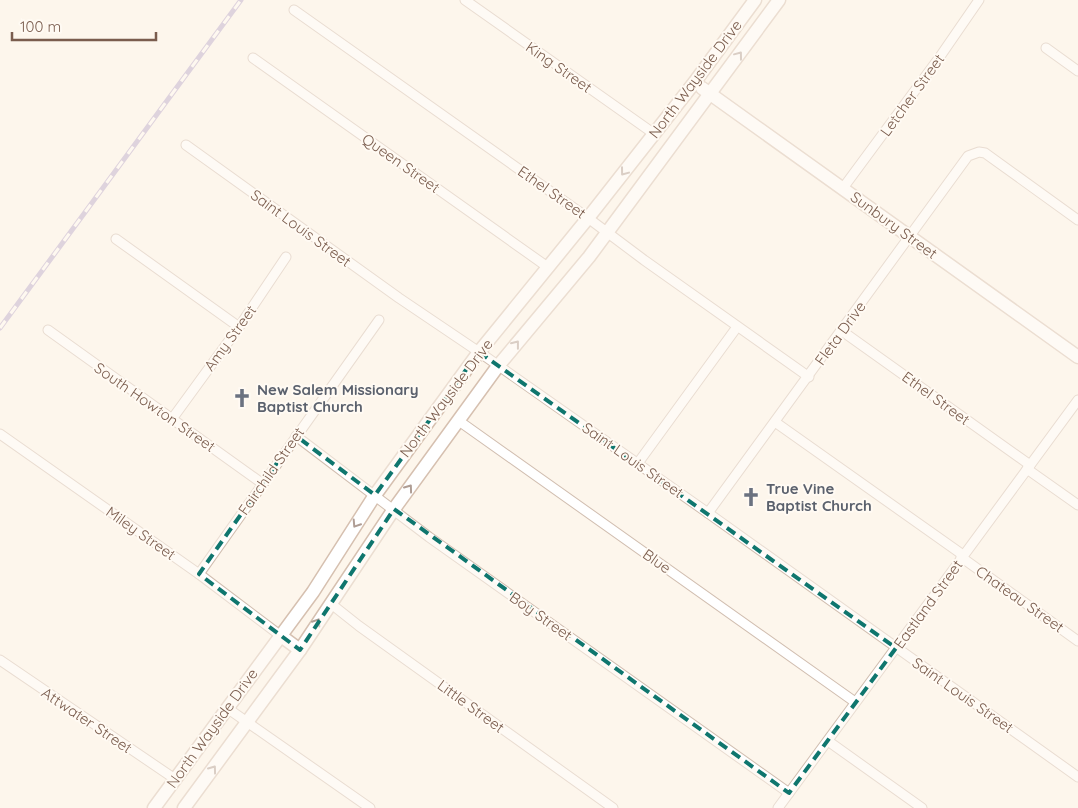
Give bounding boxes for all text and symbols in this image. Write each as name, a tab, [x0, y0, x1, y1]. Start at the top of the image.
scale bar	[12, 10, 156, 42]
street label: North Wayside Drive	[644, 16, 746, 142]
text: 100 m	[20, 17, 61, 36]
street label: King Street	[522, 37, 596, 97]
street label: Letcher Street	[876, 50, 948, 140]
one-way arrow	[733, 52, 741, 61]
street label: Queen Street	[358, 129, 444, 197]
street label: Ethel Street	[514, 162, 590, 222]
one-way arrow	[621, 166, 629, 175]
street label: Saint Louis Street	[247, 185, 355, 271]
street label: Sunbury Street	[847, 187, 941, 263]
street label: Fleta Drive	[810, 297, 870, 369]
street label: Amy Street	[200, 301, 260, 375]
street label: North Wayside Drive	[395, 335, 497, 461]
one-way arrow	[511, 340, 520, 349]
street label: South Howton Street	[91, 358, 219, 456]
street label: Ethel Street	[898, 367, 974, 429]
place label: New Salem Missionary Baptist Church	[257, 380, 419, 416]
church icon: New Salem Missionary Baptist Church	[231, 387, 253, 409]
street label: Saint Louis Street	[579, 418, 687, 502]
street label: Fairchild Street	[234, 423, 308, 519]
place label: True Vine Baptist Church	[766, 479, 872, 515]
one-way arrow	[403, 485, 413, 494]
church icon: True Vine Baptist Church	[740, 486, 762, 508]
street label: Miley Street	[102, 502, 180, 564]
one-way arrow	[353, 519, 362, 528]
street label: Blue	[639, 545, 675, 577]
street label: Eastland Street	[889, 556, 967, 652]
street label: Chateau Street	[972, 562, 1068, 636]
street label: Boy Street	[506, 587, 576, 645]
one-way arrow	[311, 619, 321, 628]
street label: Saint Louis Street	[909, 653, 1017, 737]
street label: North Wayside Drive	[162, 664, 262, 792]
street label: Little Street	[434, 675, 508, 737]
street label: Attwater Street	[38, 683, 136, 757]
one-way arrow	[207, 766, 215, 775]

